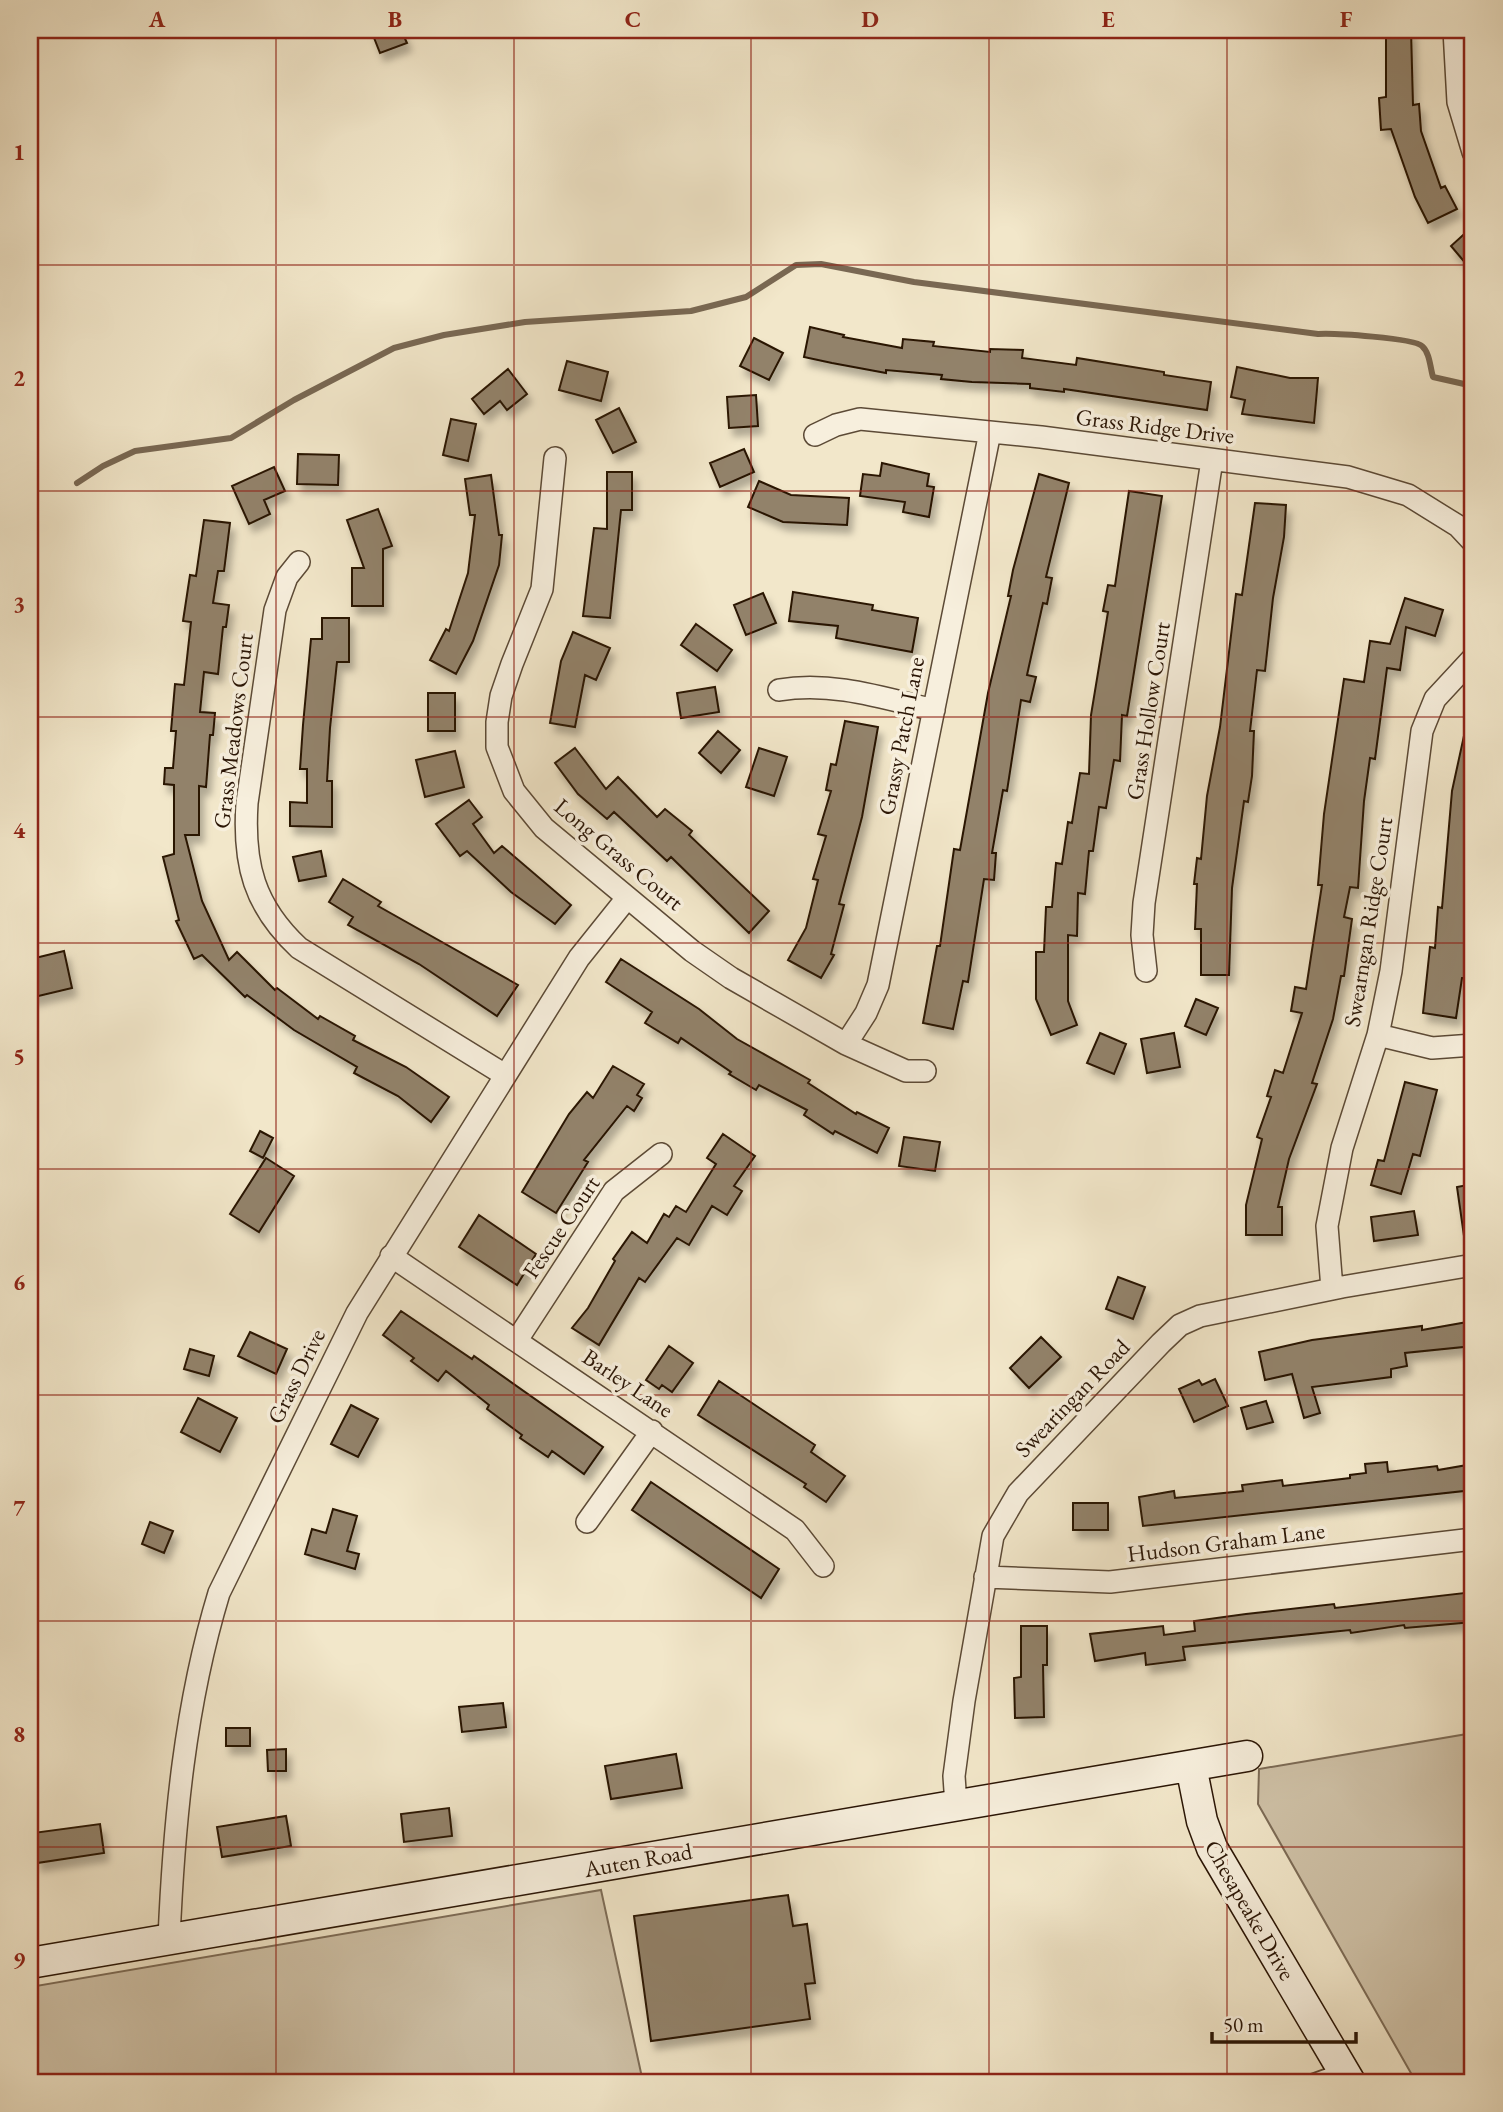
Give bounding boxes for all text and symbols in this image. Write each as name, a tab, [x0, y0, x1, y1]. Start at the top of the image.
text: A	[148, 4, 166, 34]
text: B	[388, 4, 402, 34]
text: C	[625, 4, 641, 34]
text: D	[861, 4, 879, 34]
text: E	[1101, 4, 1115, 34]
text: F	[1340, 4, 1353, 34]
text: 1	[13, 137, 25, 167]
text: 2	[13, 363, 25, 393]
street label: Grass Ridge Drive	[1074, 401, 1236, 451]
text: 3	[13, 589, 25, 619]
street label: Grass Hollow Court	[1119, 619, 1177, 802]
street label: Grass Meadows Court	[206, 631, 260, 830]
street label: Grassy Patch Lane	[871, 654, 931, 818]
street label: Long Grass Court	[548, 791, 690, 917]
street label: Swearngan Ridge Court	[1337, 814, 1400, 1029]
text: 4	[13, 815, 26, 845]
text: 5	[13, 1041, 25, 1071]
street label: Fescue Court	[516, 1169, 607, 1284]
text: 6	[13, 1267, 25, 1297]
street label: Grass Drive	[260, 1323, 332, 1429]
street label: Swearingan Road	[1008, 1332, 1136, 1464]
street label: Barley Lane	[577, 1342, 679, 1424]
text: 7	[13, 1493, 26, 1523]
street label: Hudson Graham Lane	[1126, 1515, 1327, 1569]
text: 8	[13, 1719, 25, 1749]
street label: Chesapeake Drive	[1198, 1834, 1302, 1986]
street label: Auten Road	[581, 1836, 695, 1884]
text: 9	[13, 1945, 25, 1975]
scale bar	[1212, 2000, 1356, 2044]
text: 50 m	[1223, 2011, 1264, 2038]

